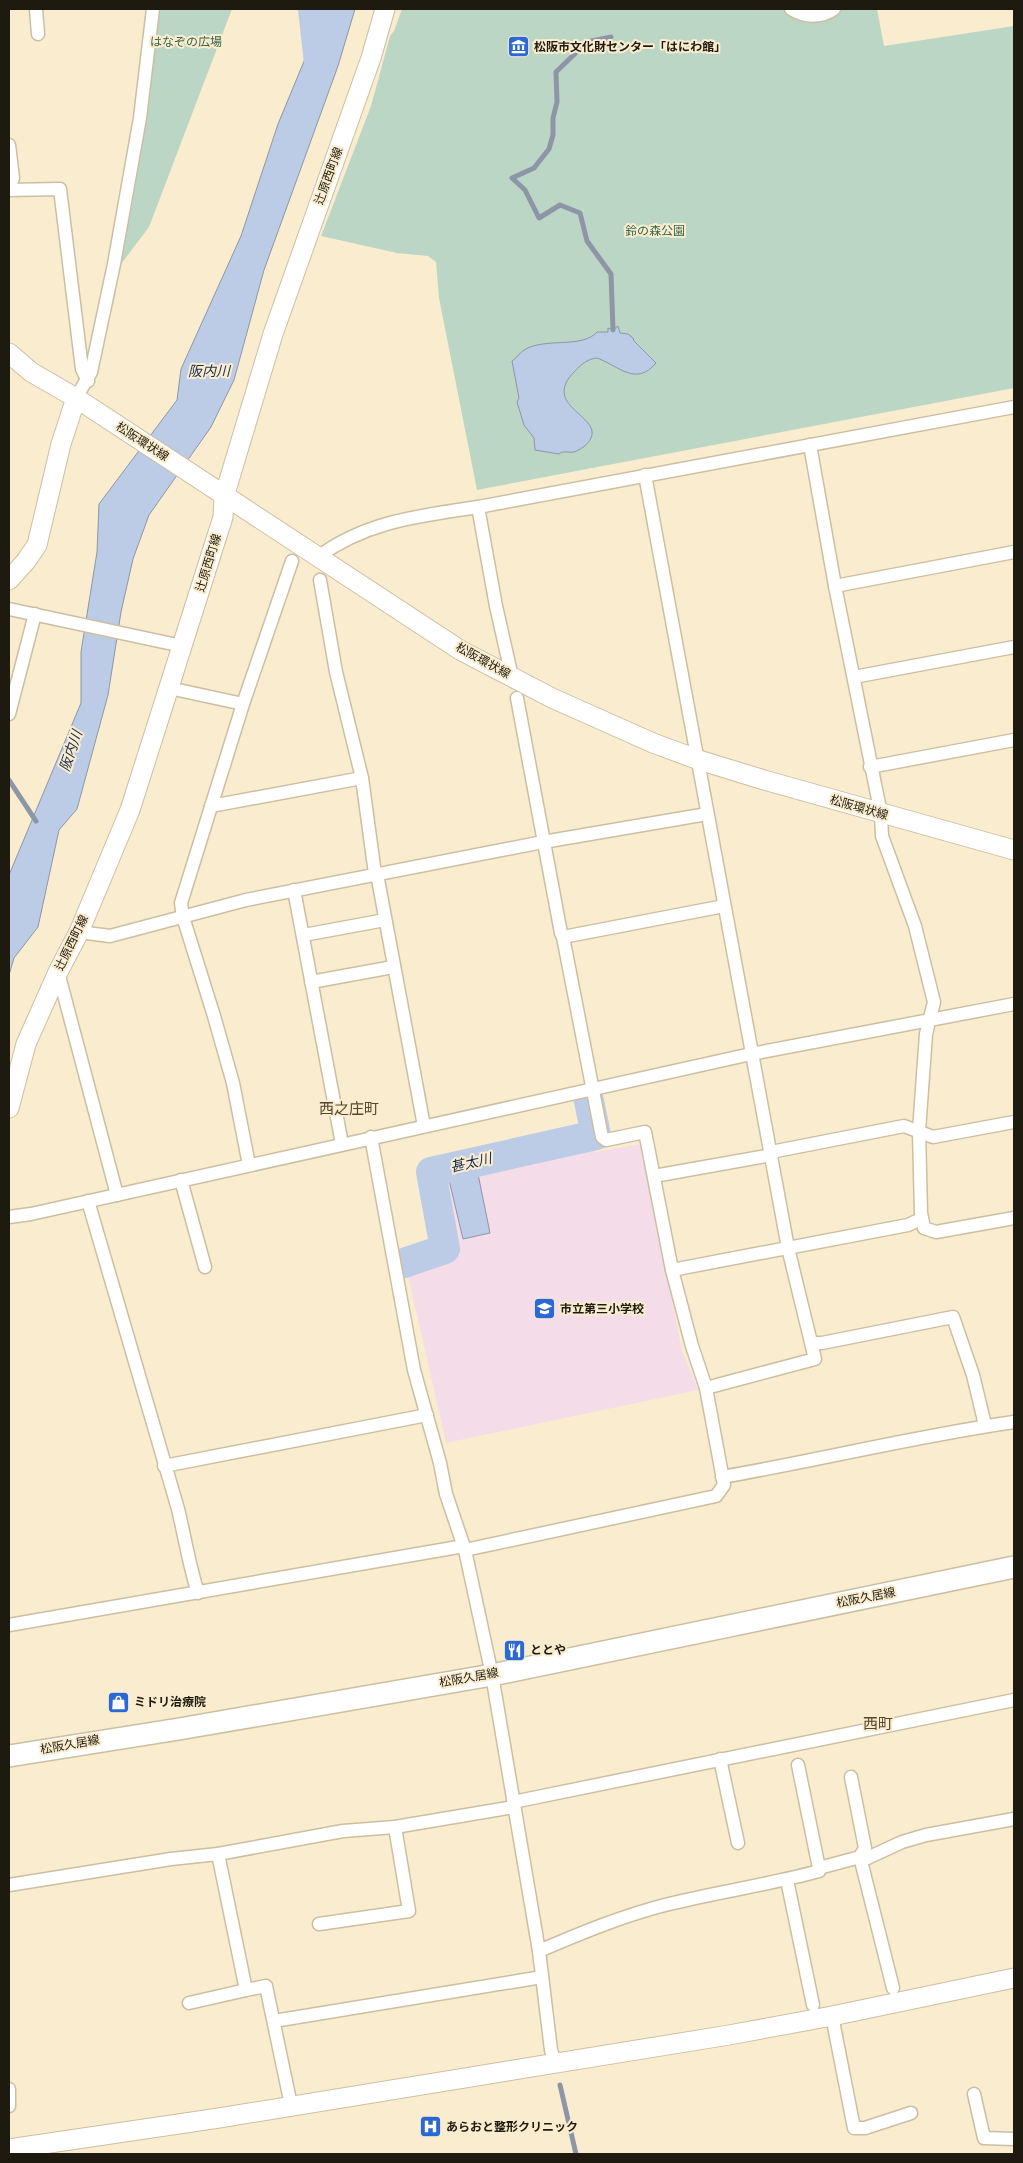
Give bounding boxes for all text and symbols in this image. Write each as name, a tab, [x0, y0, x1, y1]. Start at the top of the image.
park label: はなぞの広場	[150, 35, 222, 50]
museum icon: 松阪市文化財センター「はにわ館」	[506, 35, 530, 59]
place label: 松阪市文化財センター「はにわ館」	[534, 40, 726, 55]
street label: 辻原西町線	[312, 145, 346, 207]
park label: 鈴の森公園	[625, 224, 685, 239]
water label: 阪内川	[188, 363, 232, 380]
street label: 松阪環状線	[113, 419, 171, 465]
street label: 辻原西町線	[193, 532, 225, 594]
street label: 松阪環状線	[453, 640, 513, 682]
water label: 阪内川	[56, 726, 87, 774]
street label: 松阪環状線	[828, 793, 890, 823]
street label: 辻原西町線	[52, 913, 92, 973]
district label: 西之庄町	[319, 1100, 379, 1118]
water label: 甚太川	[449, 1150, 495, 1176]
school or university icon: 市立第三小学校	[532, 1297, 556, 1321]
place label: 市立第三小学校	[560, 1302, 644, 1317]
street label: 松阪久居線	[835, 1585, 897, 1611]
restaurant icon: ととや	[502, 1638, 526, 1662]
place label: ととや	[530, 1643, 566, 1658]
street label: 松阪久居線	[438, 1665, 500, 1691]
shop icon: ミドリ治療院	[106, 1690, 130, 1714]
place label: ミドリ治療院	[134, 1695, 206, 1710]
district label: 西町	[863, 1715, 893, 1733]
street label: 松阪久居線	[39, 1732, 101, 1758]
hospital icon: あらおと整形クリニック	[418, 2115, 442, 2139]
place label: あらおと整形クリニック	[446, 2120, 578, 2135]

